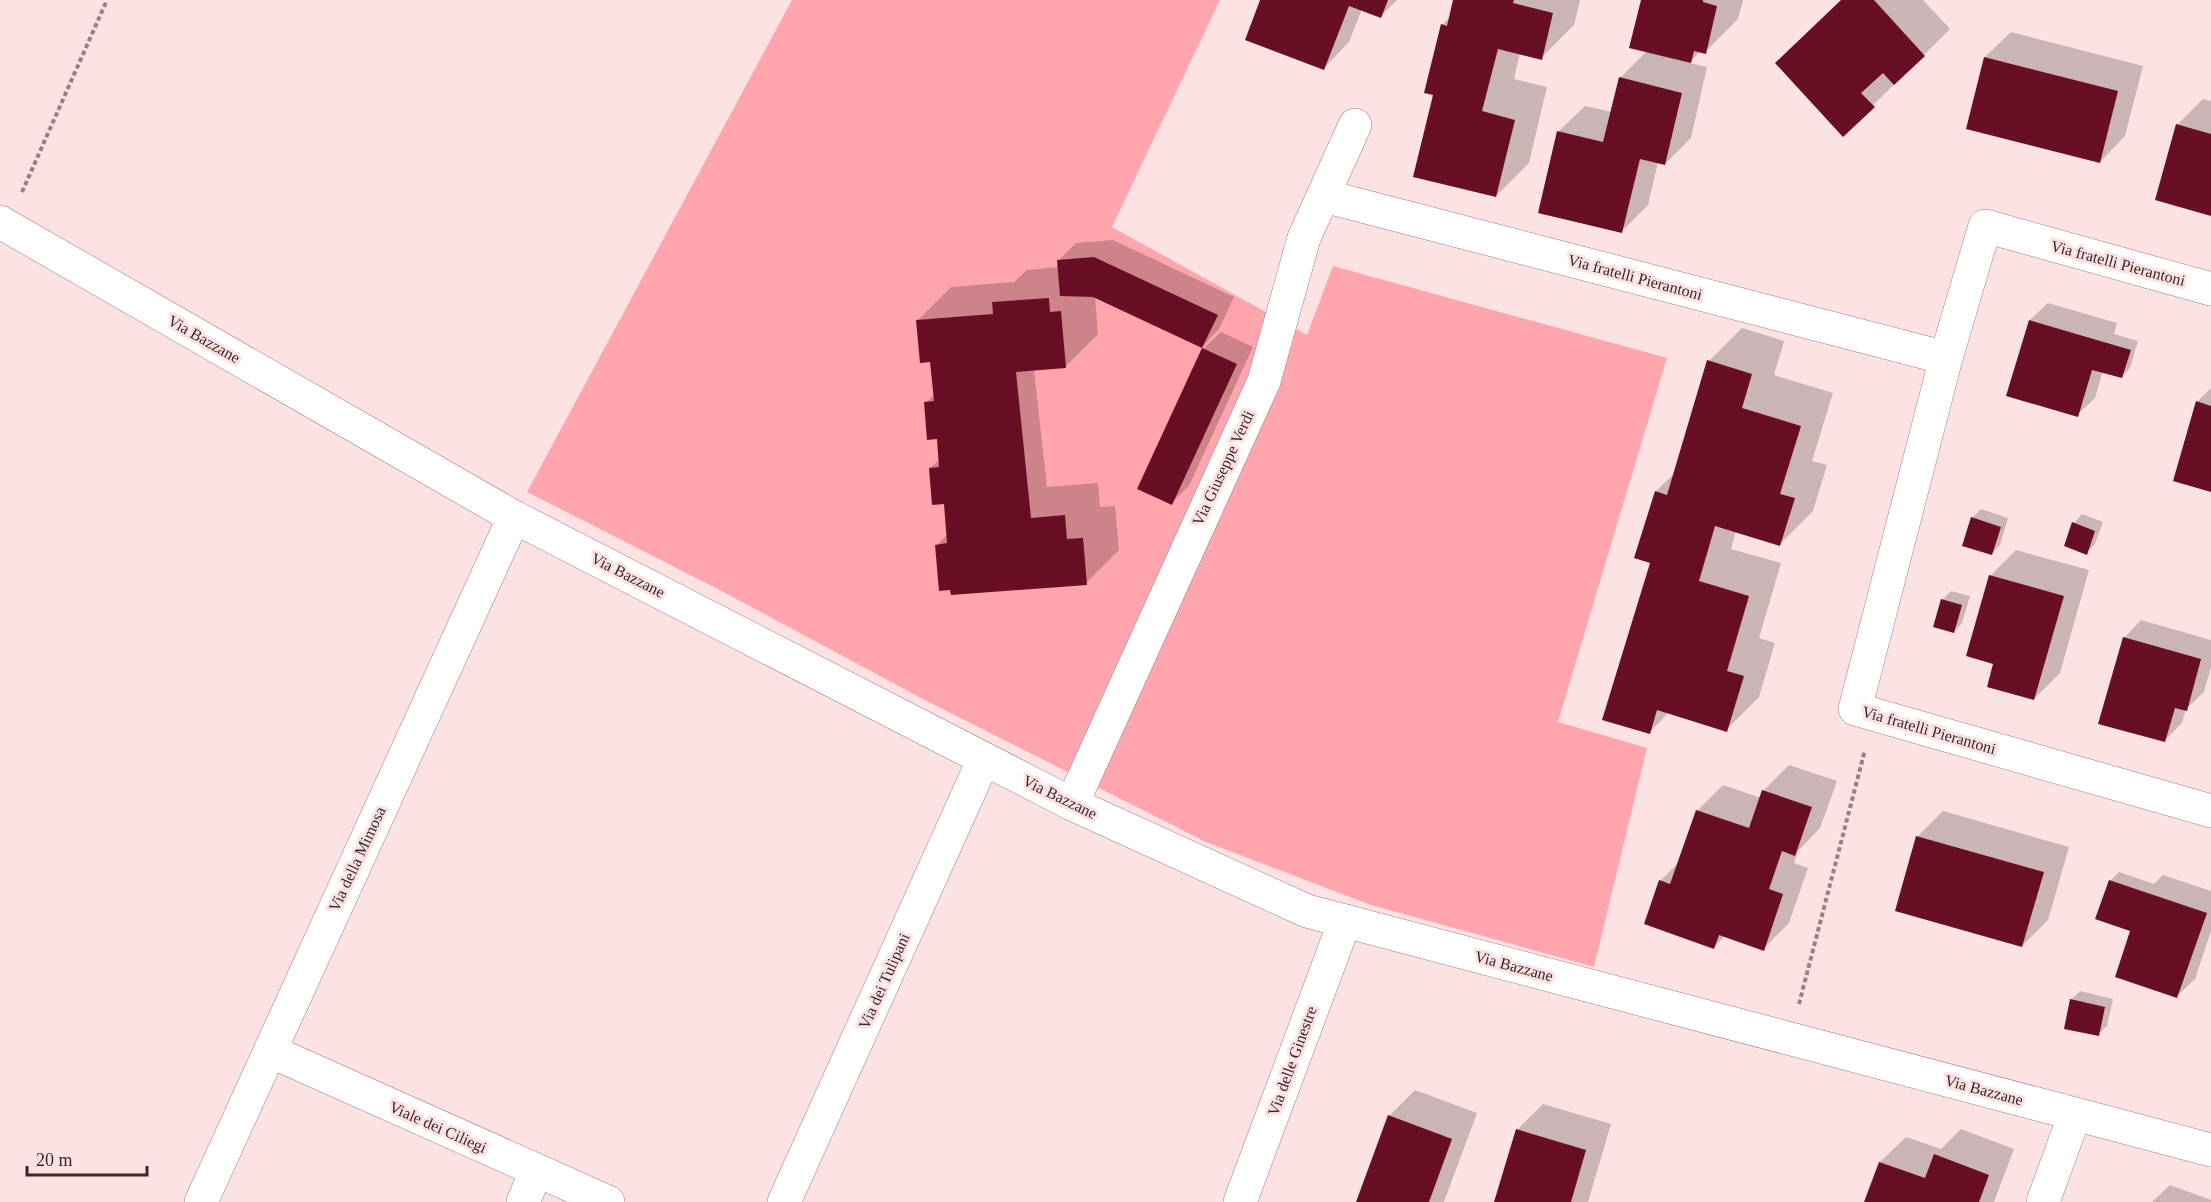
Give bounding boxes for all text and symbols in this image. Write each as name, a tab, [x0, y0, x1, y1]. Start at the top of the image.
street label: Via fratelli Pierantoni	[2049, 237, 2188, 289]
street label: Via fratelli Pierantoni	[1566, 251, 1705, 303]
street label: Via Bazzane	[165, 312, 243, 366]
street label: Via Giuseppe Verdi	[1189, 407, 1258, 529]
street label: Via Bazzane	[588, 549, 668, 601]
street label: Via fratelli Pierantoni	[1860, 703, 1998, 757]
street label: Via Bazzane	[1020, 772, 1100, 822]
street label: Via della Mimosa	[325, 804, 389, 914]
street label: Via dei Tulipani	[855, 930, 914, 1032]
street label: Via Bazzane	[1473, 947, 1555, 985]
street label: Via delle Ginestre	[1264, 1004, 1320, 1118]
street label: Via Bazzane	[1943, 1071, 2025, 1109]
street label: Viale dei Ciliegi	[386, 1098, 490, 1157]
scale bar	[27, 1139, 147, 1177]
text: 20 m	[36, 1150, 73, 1170]

